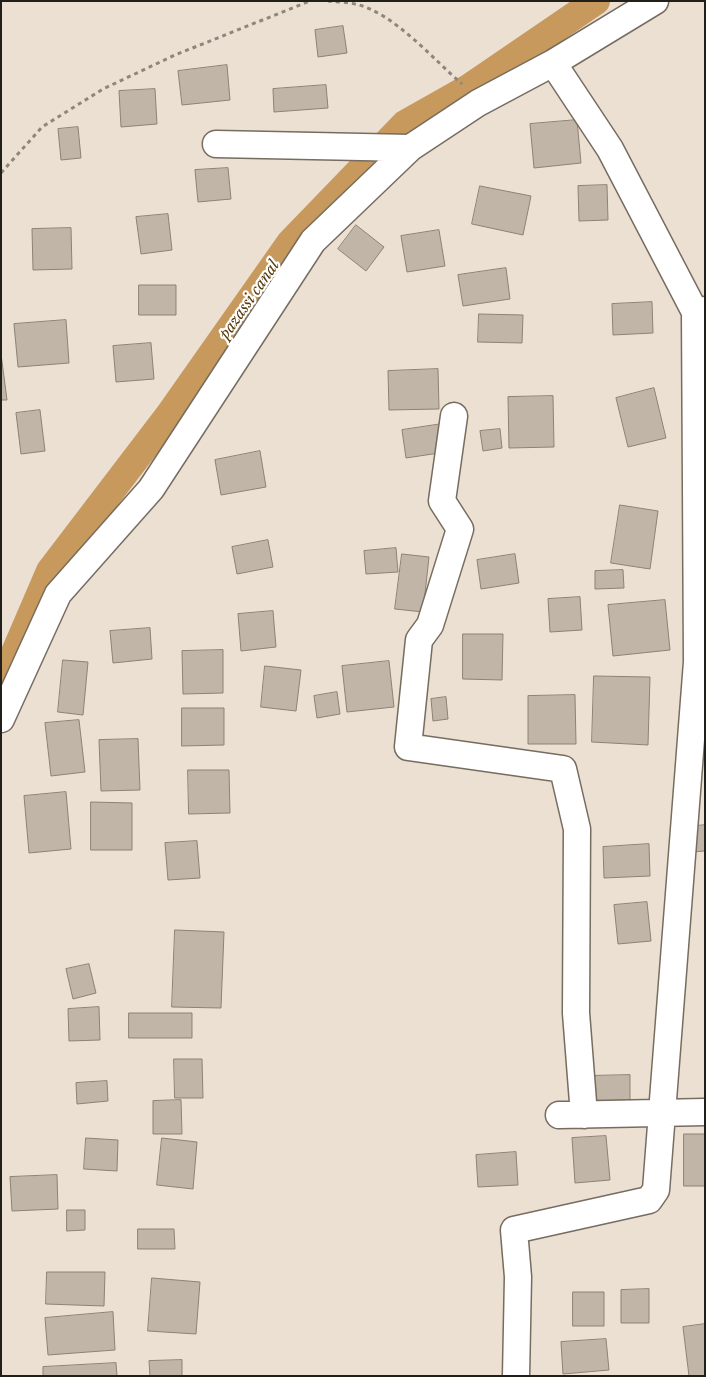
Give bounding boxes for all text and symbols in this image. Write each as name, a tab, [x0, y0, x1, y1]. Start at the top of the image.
water label: pazassi canal	[216, 257, 284, 343]

